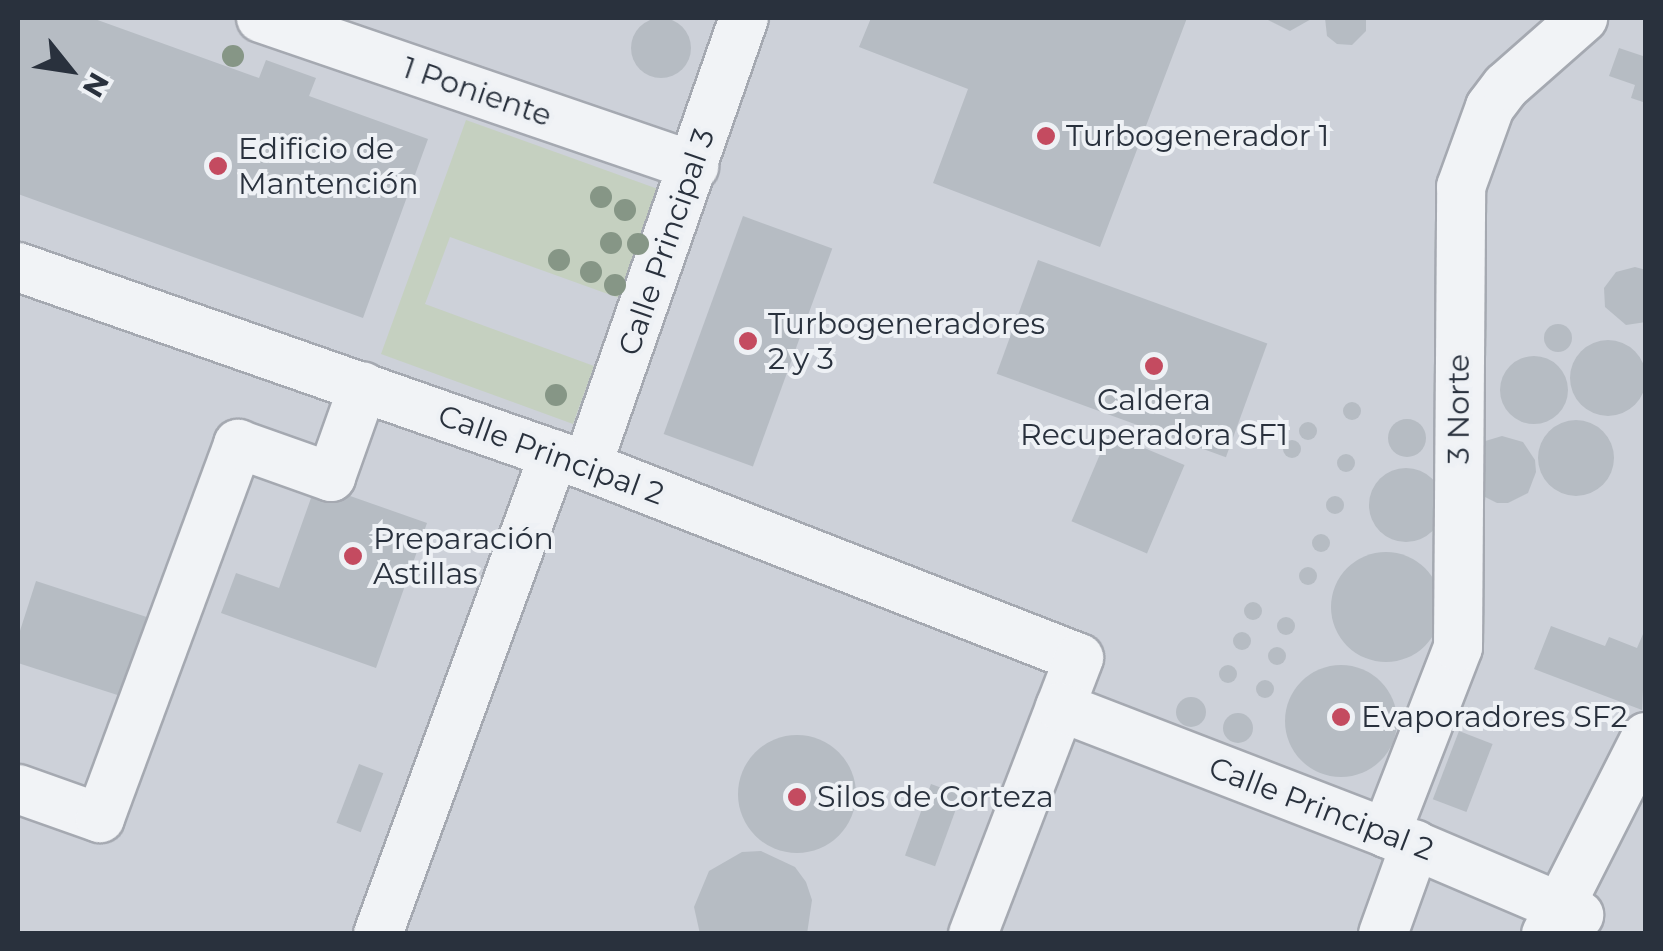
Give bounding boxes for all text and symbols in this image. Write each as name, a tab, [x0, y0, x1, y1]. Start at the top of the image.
north arrow	[20, 20, 120, 120]
street label: 1 Poniente	[398, 50, 556, 134]
text: N	[76, 67, 116, 103]
place label: Turbogenerador 1	[1066, 118, 1329, 154]
street label: Calle Principal 3	[611, 124, 723, 360]
marker: Turbogenerador 1	[1035, 125, 1057, 147]
place label: Edificio de Mantención	[238, 131, 418, 202]
marker: Edificio de Mantención	[207, 155, 229, 177]
place label: Turbogeneradores 2 y 3	[768, 306, 1045, 376]
marker: Turbogeneradores 2 y 3	[737, 330, 759, 352]
street label: 3 Norte	[1441, 354, 1477, 464]
marker: Caldera Recuperadora SF1	[1143, 355, 1165, 377]
place label: Caldera Recuperadora SF1	[1020, 382, 1288, 452]
street label: Calle Principal 2	[433, 397, 669, 513]
place label: Preparación Astillas	[373, 521, 554, 592]
marker: Preparación Astillas	[342, 545, 364, 567]
place label: Evaporadores SF2	[1361, 699, 1628, 735]
marker: Evaporadores SF2	[1330, 706, 1352, 728]
street label: Calle Principal 2	[1204, 750, 1438, 868]
place label: Silos de Corteza	[817, 779, 1054, 815]
marker: Silos de Corteza	[786, 786, 808, 808]

